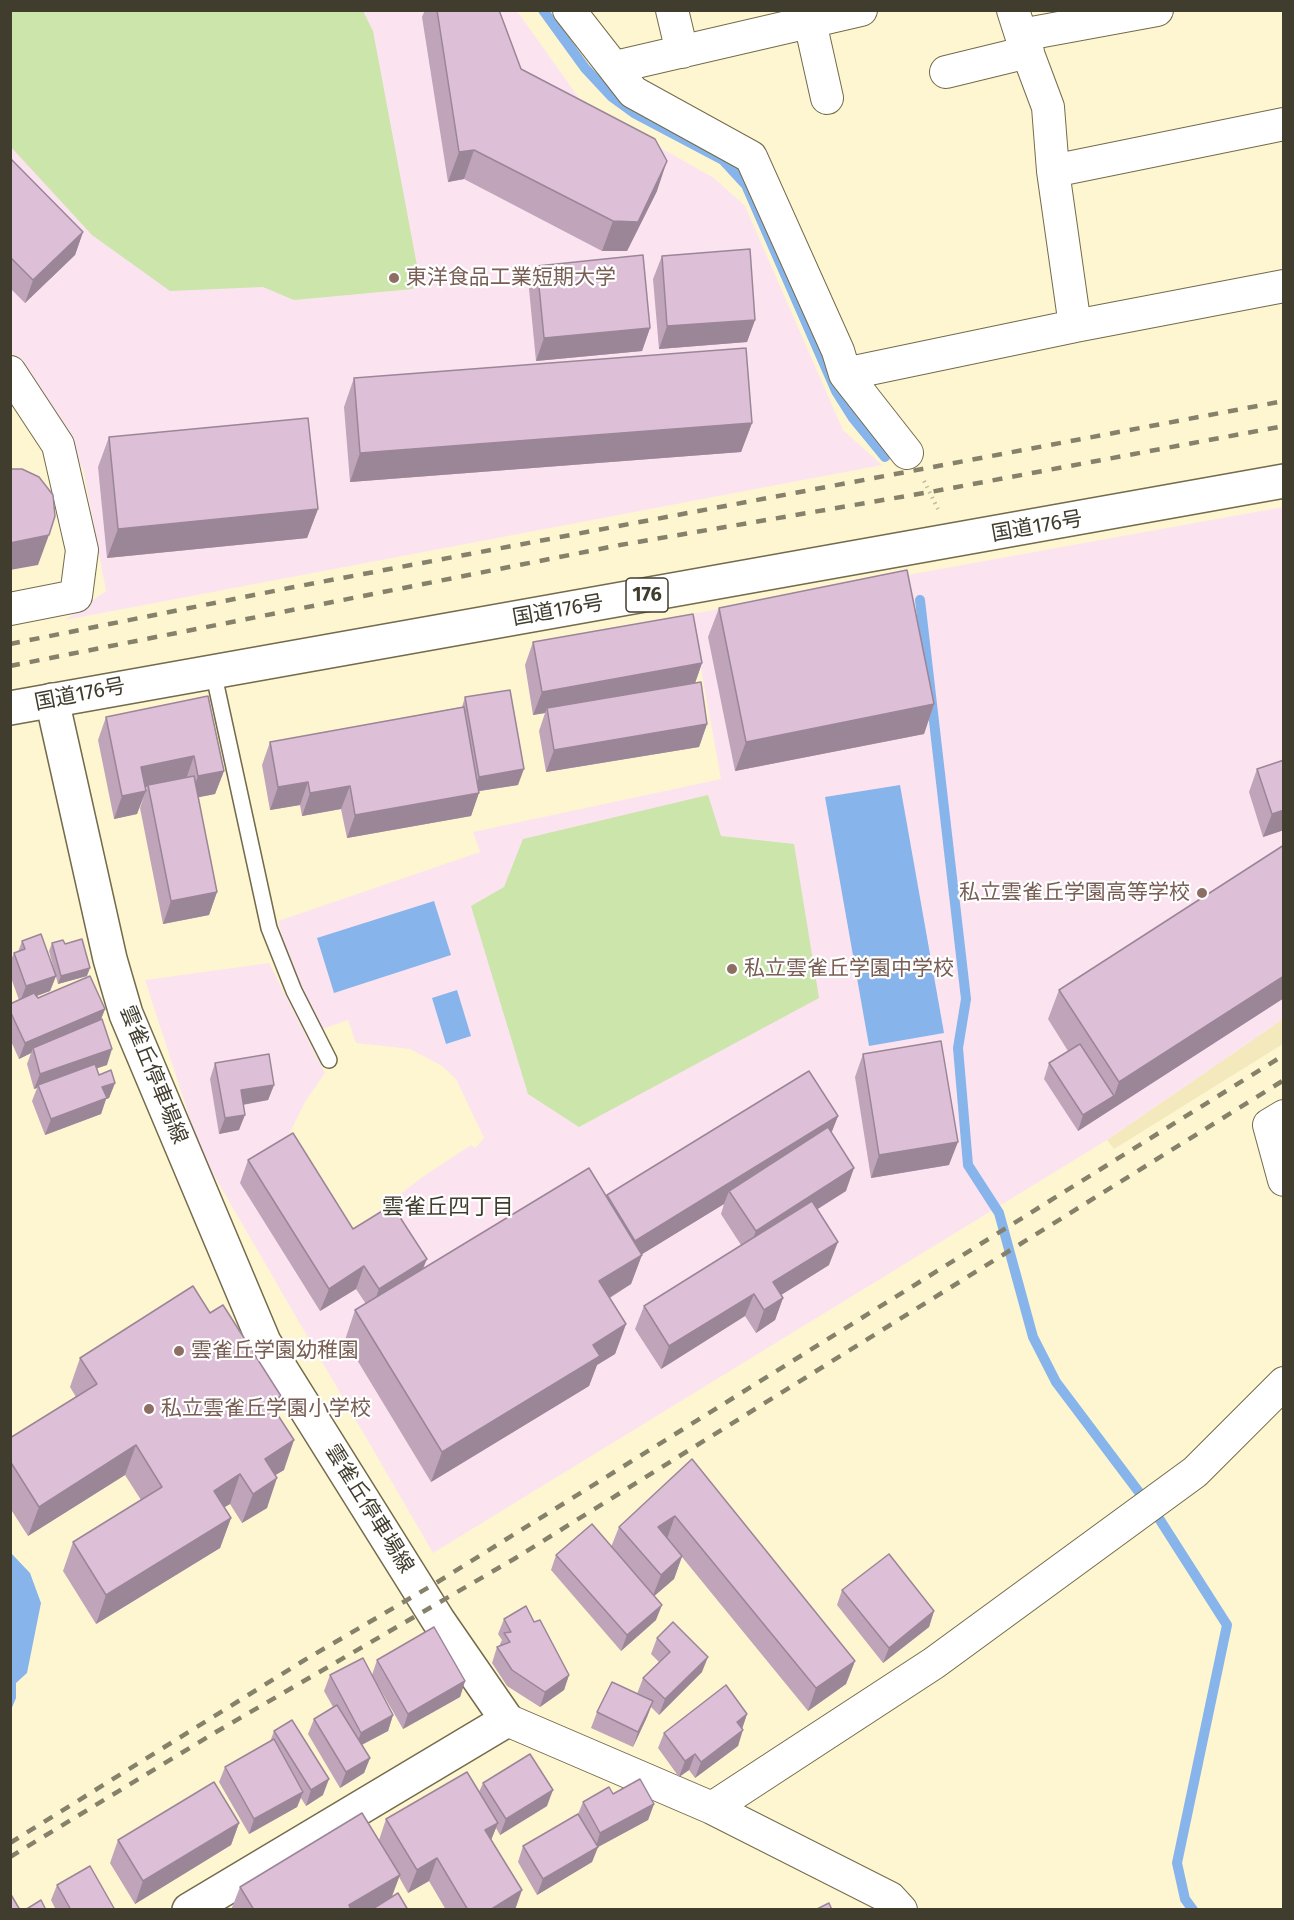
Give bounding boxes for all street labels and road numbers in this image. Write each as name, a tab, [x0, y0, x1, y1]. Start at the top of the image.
street label: 国道176号	[989, 507, 1085, 547]
road number: 176	[626, 578, 668, 612]
street label: 国道176号	[510, 591, 606, 631]
street label: 国道176号	[32, 674, 128, 716]
street label: 雲雀丘停車場線	[114, 1002, 192, 1148]
street label: 雲雀丘停車場線	[319, 1440, 419, 1578]

